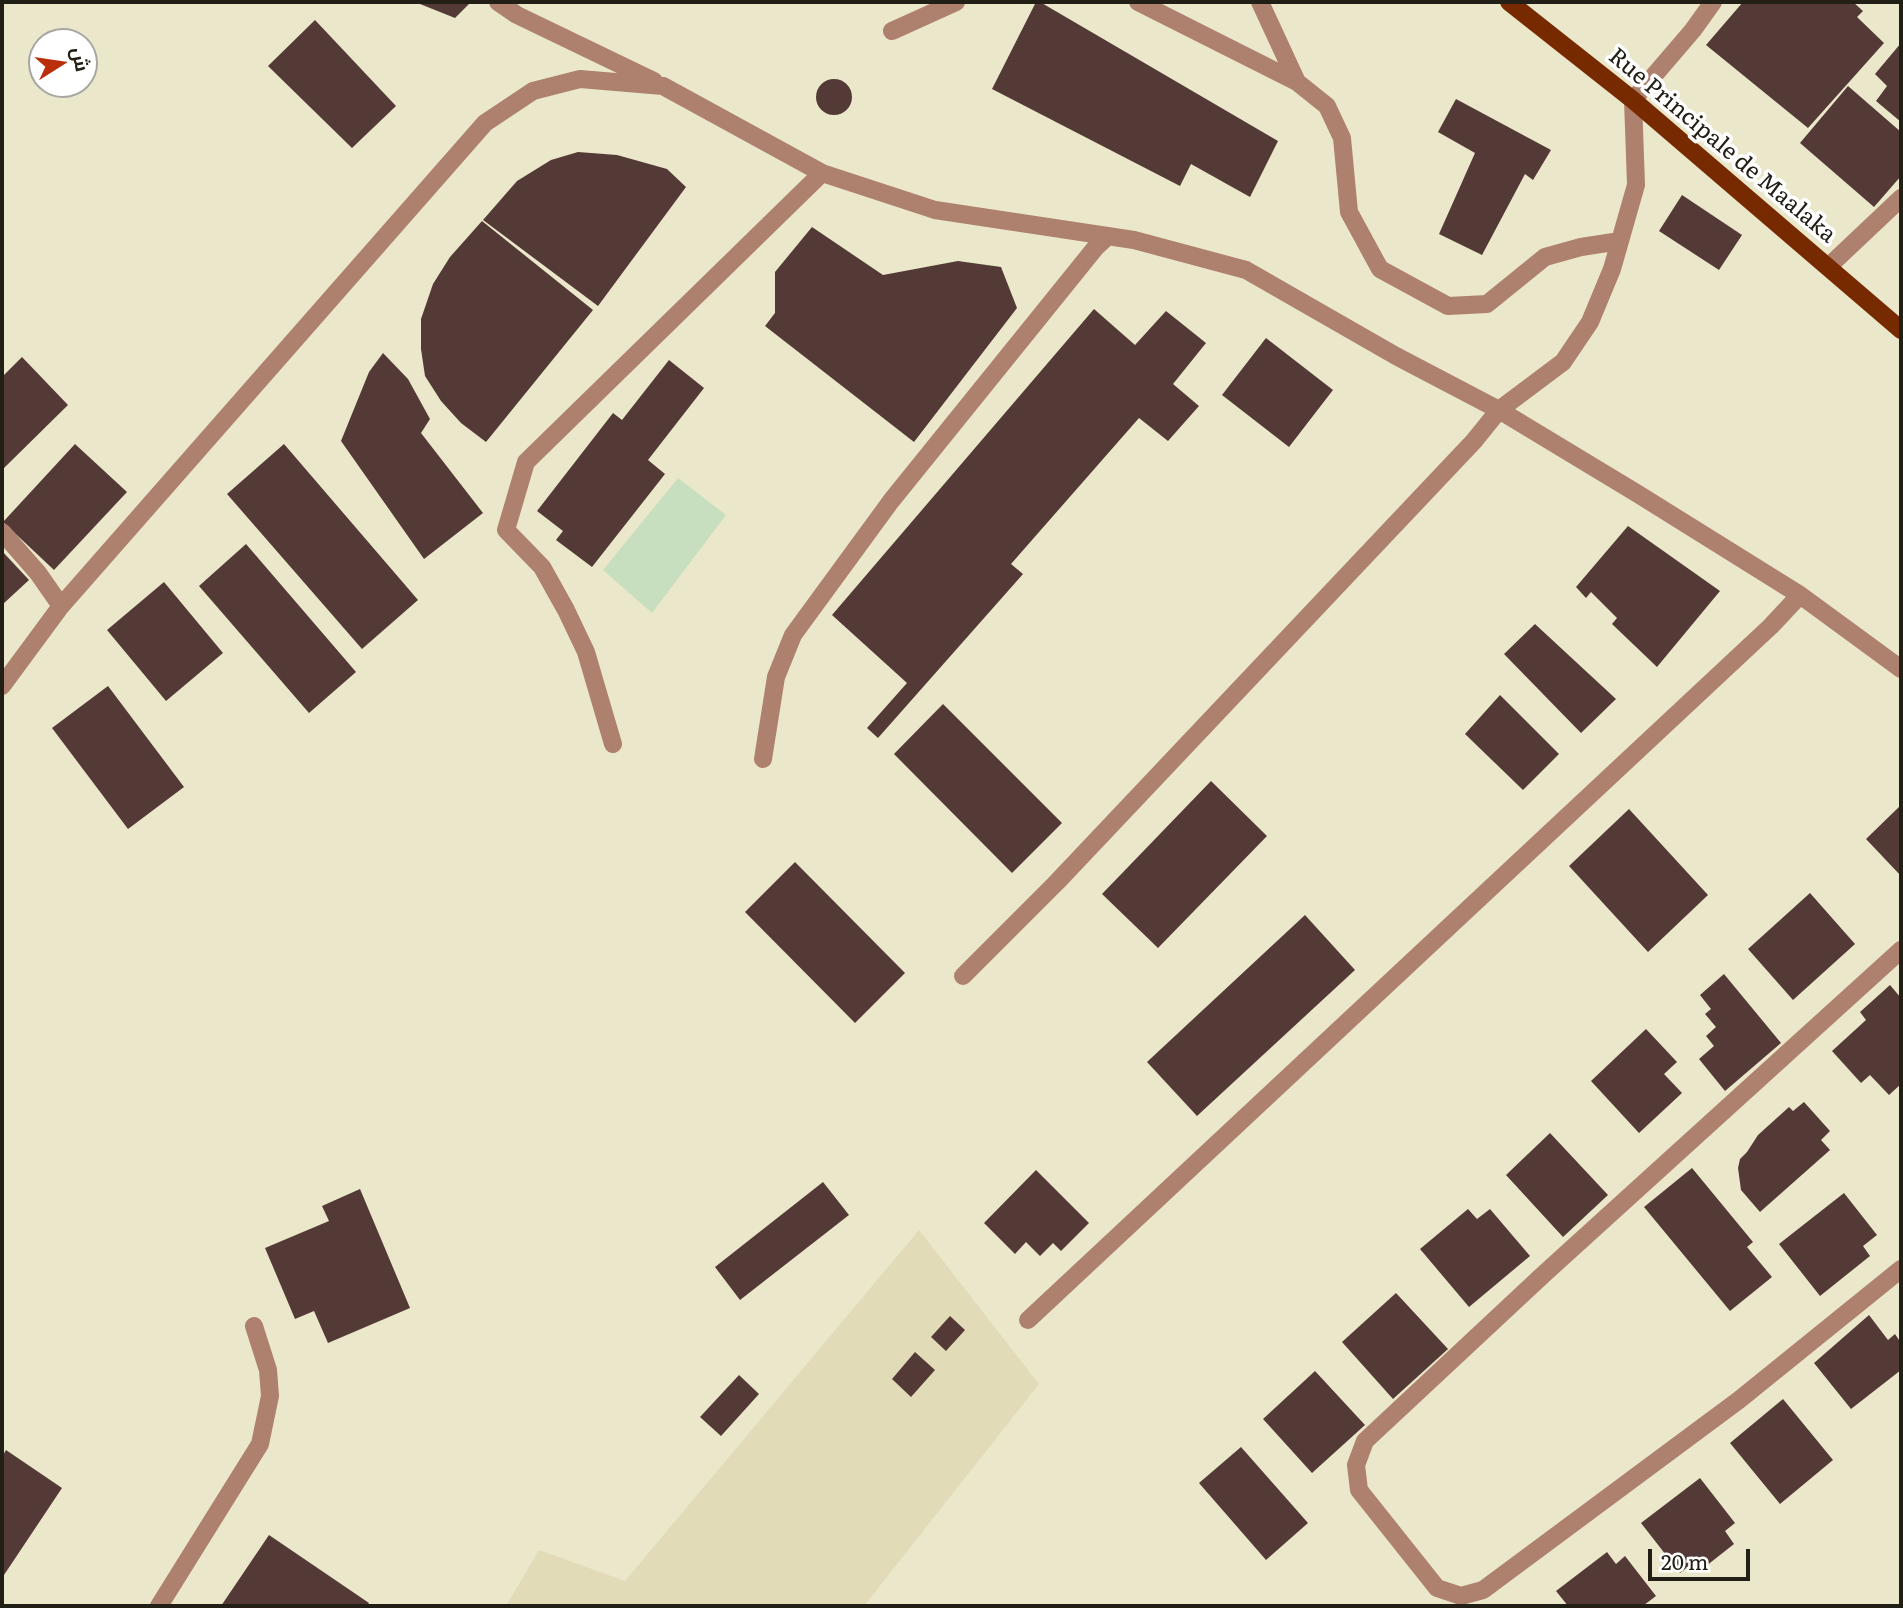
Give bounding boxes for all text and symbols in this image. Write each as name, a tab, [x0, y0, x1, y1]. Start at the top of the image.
north arrow	[28, 28, 98, 98]
street label: Rue Principale de Maalaka	[1603, 43, 1841, 249]
text: ش	[65, 44, 98, 74]
scale bar	[1651, 1534, 1752, 1578]
text: 20 m	[1661, 1545, 1708, 1576]

